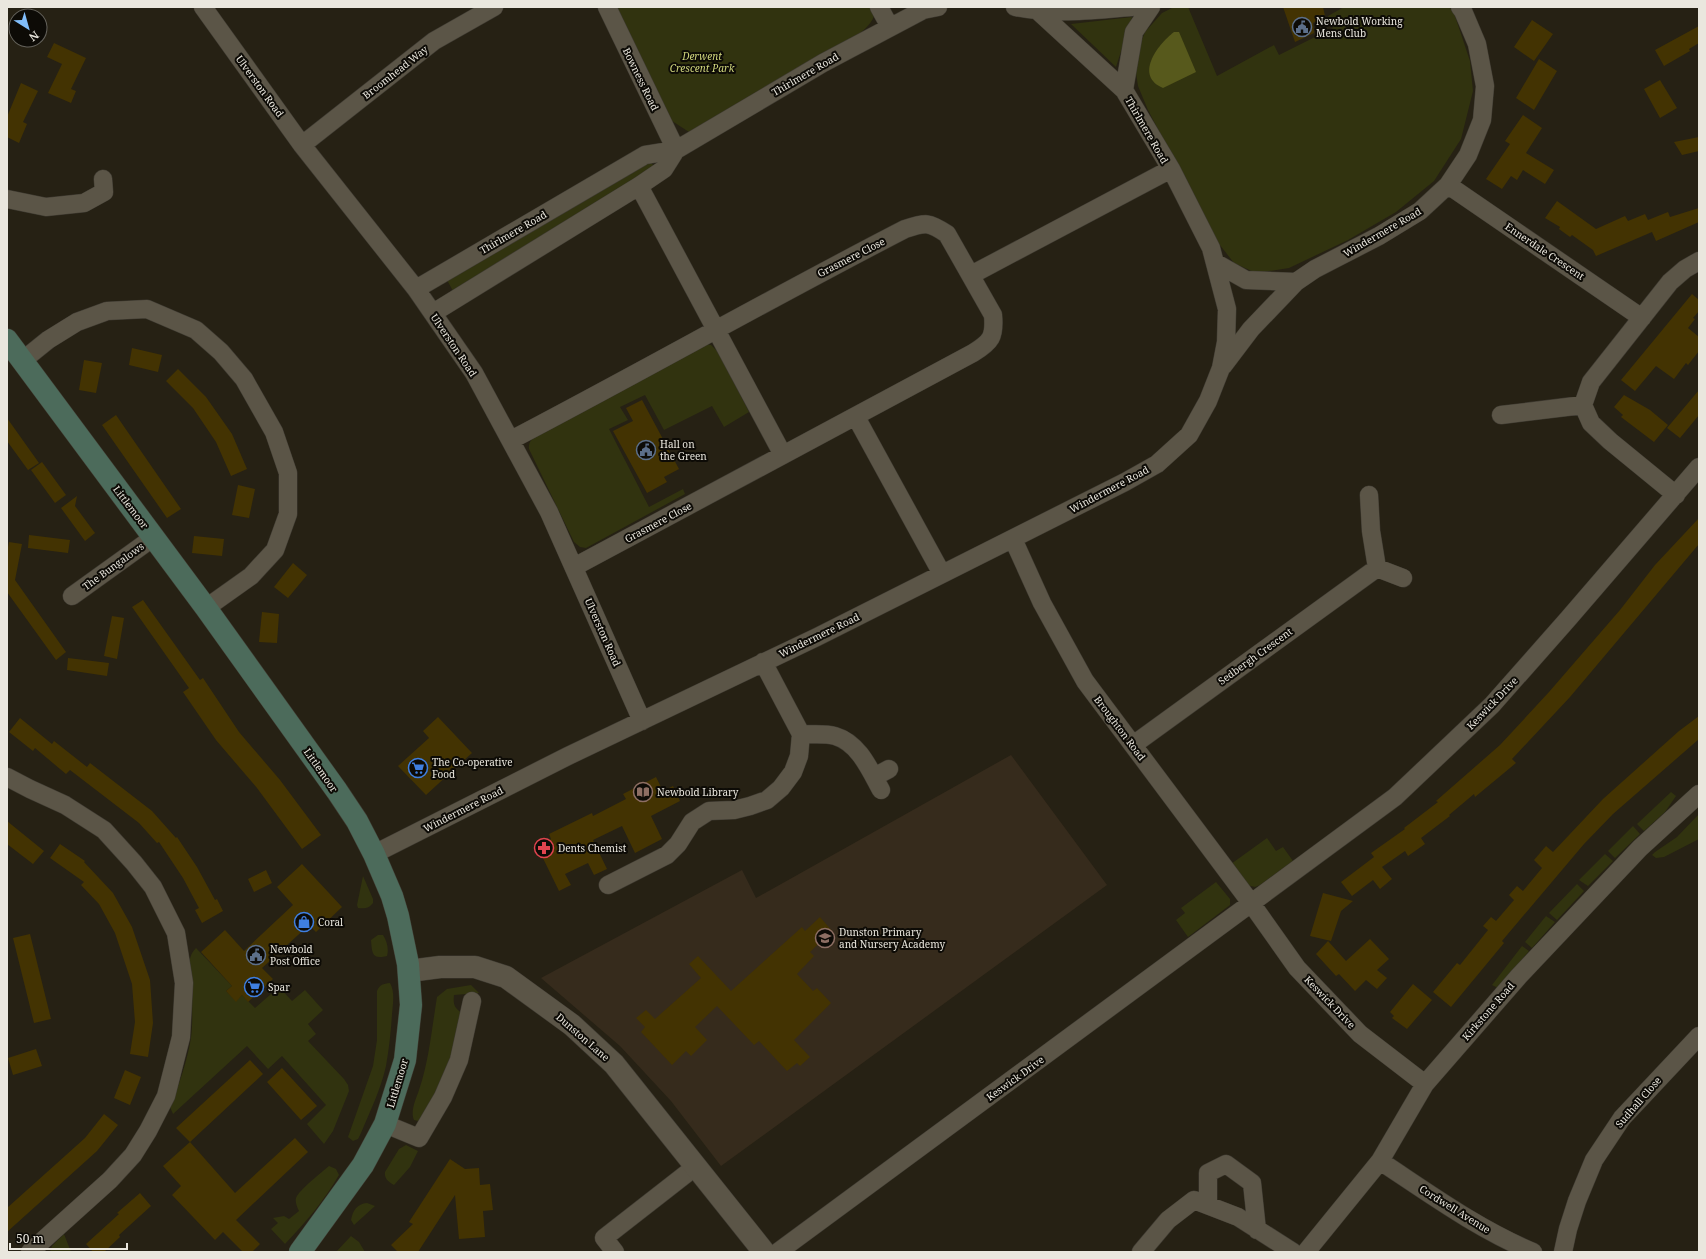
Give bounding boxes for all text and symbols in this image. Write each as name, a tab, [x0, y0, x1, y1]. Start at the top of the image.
north arrow	[8, 8, 48, 48]
place label: Newbold Working Mens Club	[1316, 14, 1403, 40]
public building icon: Newbold Working Mens Club	[1291, 16, 1313, 38]
text: N	[26, 28, 42, 45]
street label: Broomhead Way	[359, 42, 431, 102]
street label: Bowness Road	[620, 45, 662, 113]
park label: Derwent Crescent Park	[670, 49, 735, 75]
street label: Thirlmere Road	[769, 49, 841, 99]
street label: Ulverston Road	[233, 52, 287, 120]
street label: Thirlmere Road	[1122, 94, 1172, 166]
street label: Windermere Road	[1340, 204, 1424, 260]
street label: Thirlmere Road	[477, 207, 549, 257]
street label: Ennerdale Crescent	[1503, 219, 1588, 283]
street label: Grasmere Close	[815, 234, 887, 280]
street label: Ulverston Road	[428, 311, 480, 379]
place label: Hall on the Green	[660, 437, 707, 463]
public building icon: Hall on the Green	[635, 439, 657, 461]
street label: Windermere Road	[1067, 462, 1151, 516]
street label: Littlemoor	[110, 483, 152, 532]
street label: Grasmere Close	[622, 498, 694, 546]
street label: The Bungalows	[79, 539, 147, 593]
street label: Ulverston Road	[582, 596, 624, 668]
street label: Windermere Road	[776, 609, 862, 661]
street label: Sedbergh Crescent	[1215, 624, 1295, 688]
street label: Keswick Drive	[1463, 674, 1521, 732]
street label: Broughton Road	[1091, 693, 1149, 763]
street label: Littlemoor	[301, 745, 341, 795]
place label: The Co-operative Food	[432, 755, 513, 781]
supermarket icon: The Co-operative Food	[407, 757, 429, 779]
library icon: Newbold Library	[632, 781, 654, 803]
street label: Windermere Road	[421, 783, 505, 835]
place label: Newbold Library	[657, 785, 739, 799]
pharmacy icon: Dents Chemist	[533, 837, 555, 859]
place label: Dents Chemist	[558, 841, 627, 855]
shop icon: Coral	[293, 911, 315, 933]
place label: Coral	[318, 915, 343, 929]
place label: Dunston Primary and Nursery Academy	[839, 925, 945, 951]
school or university icon: Dunston Primary and Nursery Academy	[814, 927, 836, 949]
place label: Newbold Post Office	[270, 942, 320, 968]
public building icon: Newbold Post Office	[245, 944, 267, 966]
street label: Keswick Drive	[1301, 973, 1359, 1031]
supermarket icon: Spar	[243, 976, 265, 998]
street label: Kirkstone Road	[1459, 979, 1517, 1043]
place label: Spar	[268, 980, 290, 994]
street label: Dunston Lane	[553, 1010, 613, 1064]
street label: Keswick Drive	[983, 1052, 1047, 1104]
street label: Littlemoor	[383, 1056, 411, 1109]
street label: Sudhall Close	[1612, 1073, 1664, 1131]
street label: Cordwell Avenue	[1417, 1182, 1493, 1236]
scale bar	[10, 1225, 127, 1251]
text: 50 m	[16, 1230, 44, 1247]

